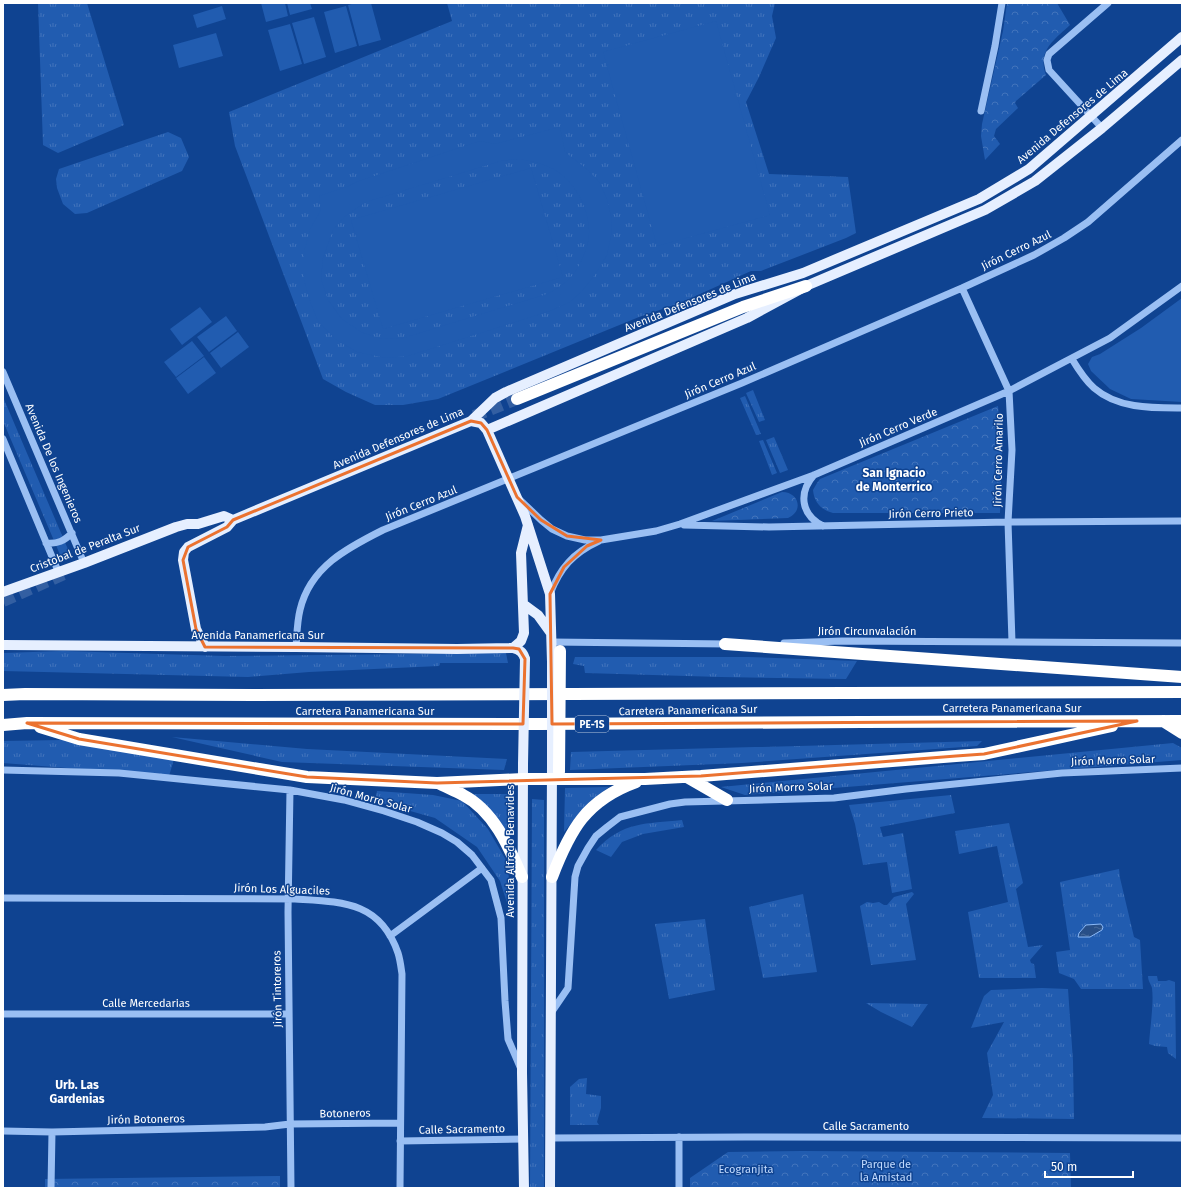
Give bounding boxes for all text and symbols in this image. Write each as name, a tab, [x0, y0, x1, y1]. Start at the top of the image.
street label: Avenida Defensores de Lima	[1014, 66, 1130, 167]
street label: Jirón Cerro Azul	[979, 228, 1053, 273]
street label: Avenida Defensores de Lima	[622, 270, 758, 335]
street label: Jirón Cerro Azul	[683, 360, 758, 401]
street label: Avenida De los Ingenieros	[22, 401, 85, 525]
street label: Avenida Defensores de Lima	[331, 405, 466, 472]
street label: Jirón Cerro Verde	[857, 405, 939, 450]
street label: Jirón Cerro Amarilo	[991, 413, 1006, 507]
district label: San Ignacio de Monterrico	[856, 466, 932, 494]
street label: Jirón Cerro Azul	[383, 483, 459, 524]
street label: Jirón Cerro Prieto	[888, 506, 974, 521]
street label: Cristobal de Peralta Sur	[28, 521, 143, 576]
street label: Jirón Circunvalación	[818, 625, 916, 638]
street label: Avenida Panamericana Sur	[192, 629, 325, 642]
street label: Carretera Panamericana Sur	[943, 702, 1082, 715]
street label: Carretera Panamericana Sur	[618, 703, 758, 718]
street label: Carretera Panamericana Sur	[296, 705, 435, 718]
road number: PE-1S	[575, 716, 609, 732]
street label: Jirón Morro Solar	[1071, 753, 1156, 768]
street label: Jirón Morro Solar	[749, 780, 834, 795]
street label: Jirón Morro Solar	[328, 781, 414, 816]
street label: Avenida Alfredo Benavides	[504, 785, 517, 917]
street label: Jirón Los Alguaciles	[234, 881, 330, 898]
street label: Jirón Tintoreros	[270, 950, 285, 1028]
street label: Calle Mercedarias	[102, 997, 190, 1010]
district label: Urb. Las Gardenias	[49, 1078, 105, 1106]
street label: Botoneros	[319, 1107, 371, 1120]
street label: Jirón Botoneros	[107, 1112, 185, 1127]
street label: Calle Sacramento	[823, 1120, 909, 1133]
street label: Calle Sacramento	[419, 1122, 505, 1137]
scale bar	[1045, 1153, 1133, 1179]
park label: Parque de la Amistad	[860, 1158, 912, 1184]
text: 50 m	[1051, 1160, 1077, 1174]
park label: Ecogranjita	[718, 1163, 774, 1176]

